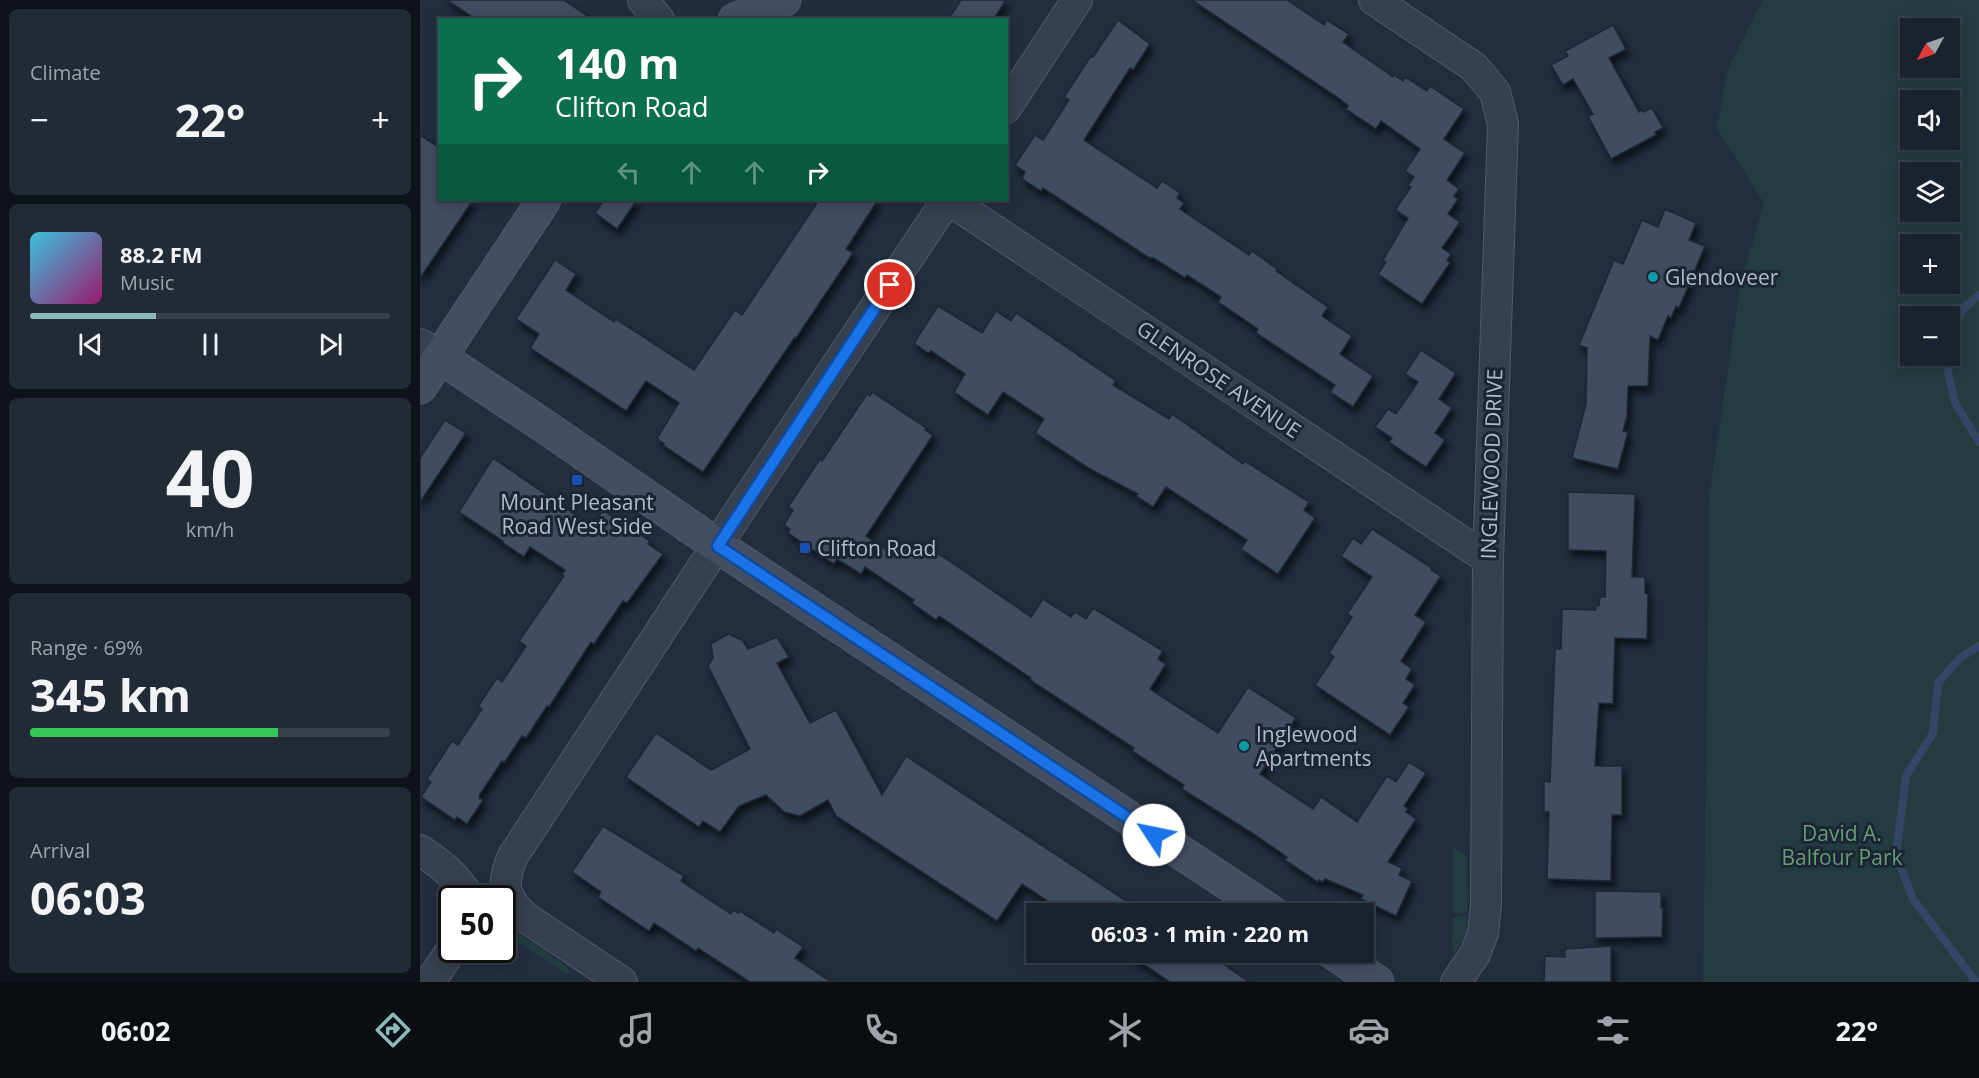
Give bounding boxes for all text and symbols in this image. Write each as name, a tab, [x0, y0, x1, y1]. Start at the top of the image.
north arrow	[1900, 18, 1960, 78]
map controls	[1900, 18, 1960, 366]
text: 140 m	[555, 34, 679, 91]
icon: right	[456, 42, 534, 120]
text: Climate	[30, 59, 101, 86]
text: Clifton Road	[555, 88, 709, 125]
text: 22°	[175, 89, 245, 150]
button: sound	[1900, 90, 1960, 150]
text: −	[30, 97, 49, 142]
text: +	[371, 97, 390, 142]
icon: left	[612, 156, 645, 189]
icon: ahead	[675, 156, 708, 189]
icon: ahead	[738, 156, 771, 189]
icon: right	[801, 156, 834, 189]
button: layers	[1900, 162, 1960, 222]
button: +	[1900, 234, 1960, 294]
text: 88.2 FM	[120, 239, 203, 269]
pin	[864, 259, 915, 310]
place label: Glendoveer	[1665, 263, 1779, 291]
icon: arrive	[873, 268, 906, 301]
text: Music	[120, 269, 174, 296]
marker: Glendoveer	[1646, 270, 1660, 284]
button: −	[1900, 306, 1960, 366]
street label: GLENROSE AVENUE	[1132, 314, 1306, 444]
icon: previous	[74, 328, 107, 361]
icon: pause	[194, 328, 227, 361]
icon: next	[314, 328, 347, 361]
street label: INGLEWOOD DRIVE	[1474, 368, 1508, 560]
text: 40	[165, 424, 255, 530]
marker: Mount Pleasant Road West Side	[570, 473, 584, 487]
place label: Mount Pleasant Road West Side	[500, 488, 654, 540]
text: km/h	[186, 516, 234, 543]
place label: Clifton Road	[817, 534, 936, 562]
marker: Clifton Road	[798, 541, 812, 555]
text: Range · 69%	[30, 634, 143, 661]
text: 345 km	[30, 664, 191, 725]
place label: Inglewood Apartments	[1256, 720, 1371, 772]
marker: Inglewood Apartments	[1237, 739, 1251, 753]
position arrow	[1122, 803, 1186, 867]
park label: David A. Balfour Park	[1781, 819, 1903, 871]
text: Arrival	[30, 837, 90, 864]
text: 06:03	[30, 867, 146, 928]
speed limit sign: 50	[438, 885, 516, 963]
text: 06:03 · 1 min · 220 m	[1091, 918, 1309, 948]
icon: directions	[372, 1009, 414, 1051]
icon: music	[616, 1009, 658, 1051]
icon: phone	[860, 1009, 902, 1051]
icon: climate	[1104, 1009, 1146, 1051]
icon: car	[1348, 1009, 1390, 1051]
icon: filters	[1592, 1009, 1634, 1051]
text: 06:02	[101, 1012, 170, 1049]
text: 22°	[1836, 1012, 1878, 1049]

